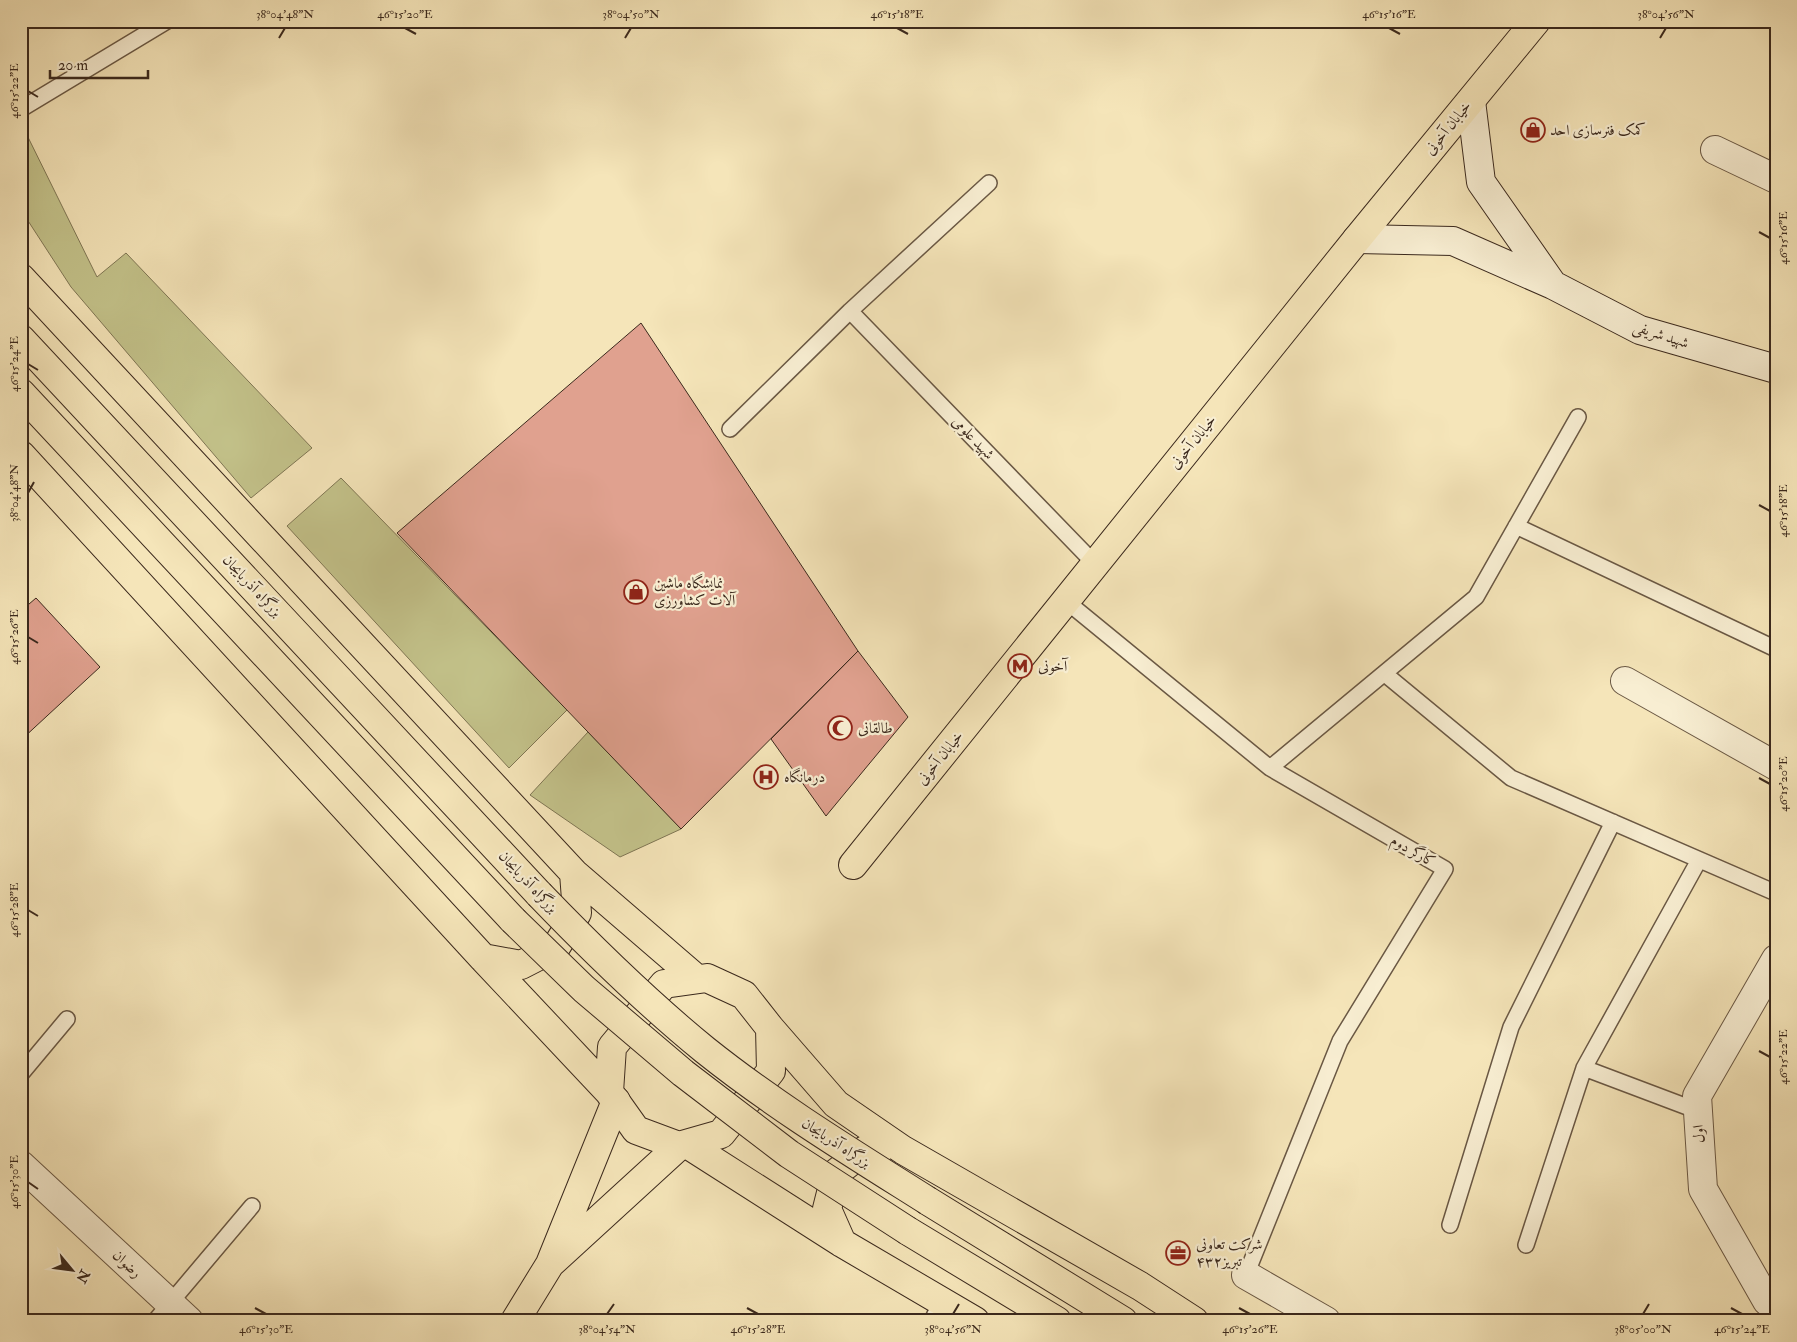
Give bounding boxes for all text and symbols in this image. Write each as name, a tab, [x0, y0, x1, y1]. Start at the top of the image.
text: 38°04'48"N	[256, 7, 314, 22]
text: 46°15'20"E	[377, 7, 433, 22]
text: 38°04'50"N	[602, 7, 660, 22]
text: 46°15'18"E	[870, 7, 924, 22]
text: 46°15'16"E	[1362, 7, 1416, 22]
text: 38°04'56"N	[1637, 7, 1695, 22]
scale bar	[50, 48, 148, 80]
text: 20 m	[58, 56, 88, 75]
text: 46°15'22"E	[7, 63, 22, 119]
street label: خیابان آخونی	[1420, 97, 1476, 159]
shop icon: کمک فنرسازی احد	[1520, 117, 1546, 143]
place label: کمک فنرسازی احد	[1550, 121, 1646, 140]
text: 46°15'16"E	[1776, 211, 1791, 265]
street label: شهید شریفی	[1630, 317, 1691, 354]
text: 46°15'24"E	[7, 336, 22, 392]
street label: خیابان آخونی	[1165, 411, 1221, 473]
street label: شهید علومی	[948, 412, 998, 464]
text: 38°04'48"N	[7, 464, 22, 522]
text: 46°15'18"E	[1776, 484, 1791, 538]
street label: بزرگراه آذربایجان	[218, 550, 287, 621]
place label: نمایشگاه ماشین آلات کشاورزی	[654, 573, 737, 610]
shop icon: نمایشگاه ماشین آلات کشاورزی	[623, 579, 649, 605]
text: 46°15'26"E	[7, 609, 22, 665]
metro station icon: آخونی	[1007, 653, 1033, 679]
place label: آخونی	[1038, 657, 1069, 676]
mosque icon: طالقانی	[827, 715, 853, 741]
place label: طالقانی	[858, 719, 893, 738]
street label: خیابان آخونی	[912, 727, 968, 789]
text: 46°15'20"E	[1776, 756, 1791, 812]
hospital icon: درمانگاه	[753, 764, 779, 790]
place label: درمانگاه	[784, 767, 825, 787]
street label: کارگر دوم	[1386, 830, 1439, 874]
street label: بزرگراه آذربایجان	[494, 846, 563, 917]
text: 46°15'28"E	[7, 882, 22, 937]
text: 46°15'22"E	[1776, 1029, 1791, 1085]
street label: بزرگراه آذربایجان	[798, 1113, 875, 1173]
street label: اول	[1689, 1124, 1709, 1144]
text: 46°15'30"E	[7, 1155, 22, 1209]
place label: شرکت تعاونی ۴۳۲تبریز	[1196, 1235, 1262, 1271]
office icon: شرکت تعاونی ۴۳۲تبریز	[1165, 1240, 1191, 1266]
north arrow	[48, 1244, 98, 1294]
street label: رضوان	[108, 1246, 146, 1282]
text: N	[72, 1266, 94, 1286]
text: 46°15'30"E	[239, 1322, 293, 1337]
text: 38°04'54"N	[578, 1322, 636, 1337]
text: 46°15'28"E	[731, 1322, 786, 1337]
text: 38°04'56"N	[924, 1322, 982, 1337]
text: 46°15'26"E	[1222, 1322, 1278, 1337]
text: 38°05'00"N	[1614, 1322, 1672, 1337]
text: 46°15'24"E	[1714, 1322, 1770, 1337]

